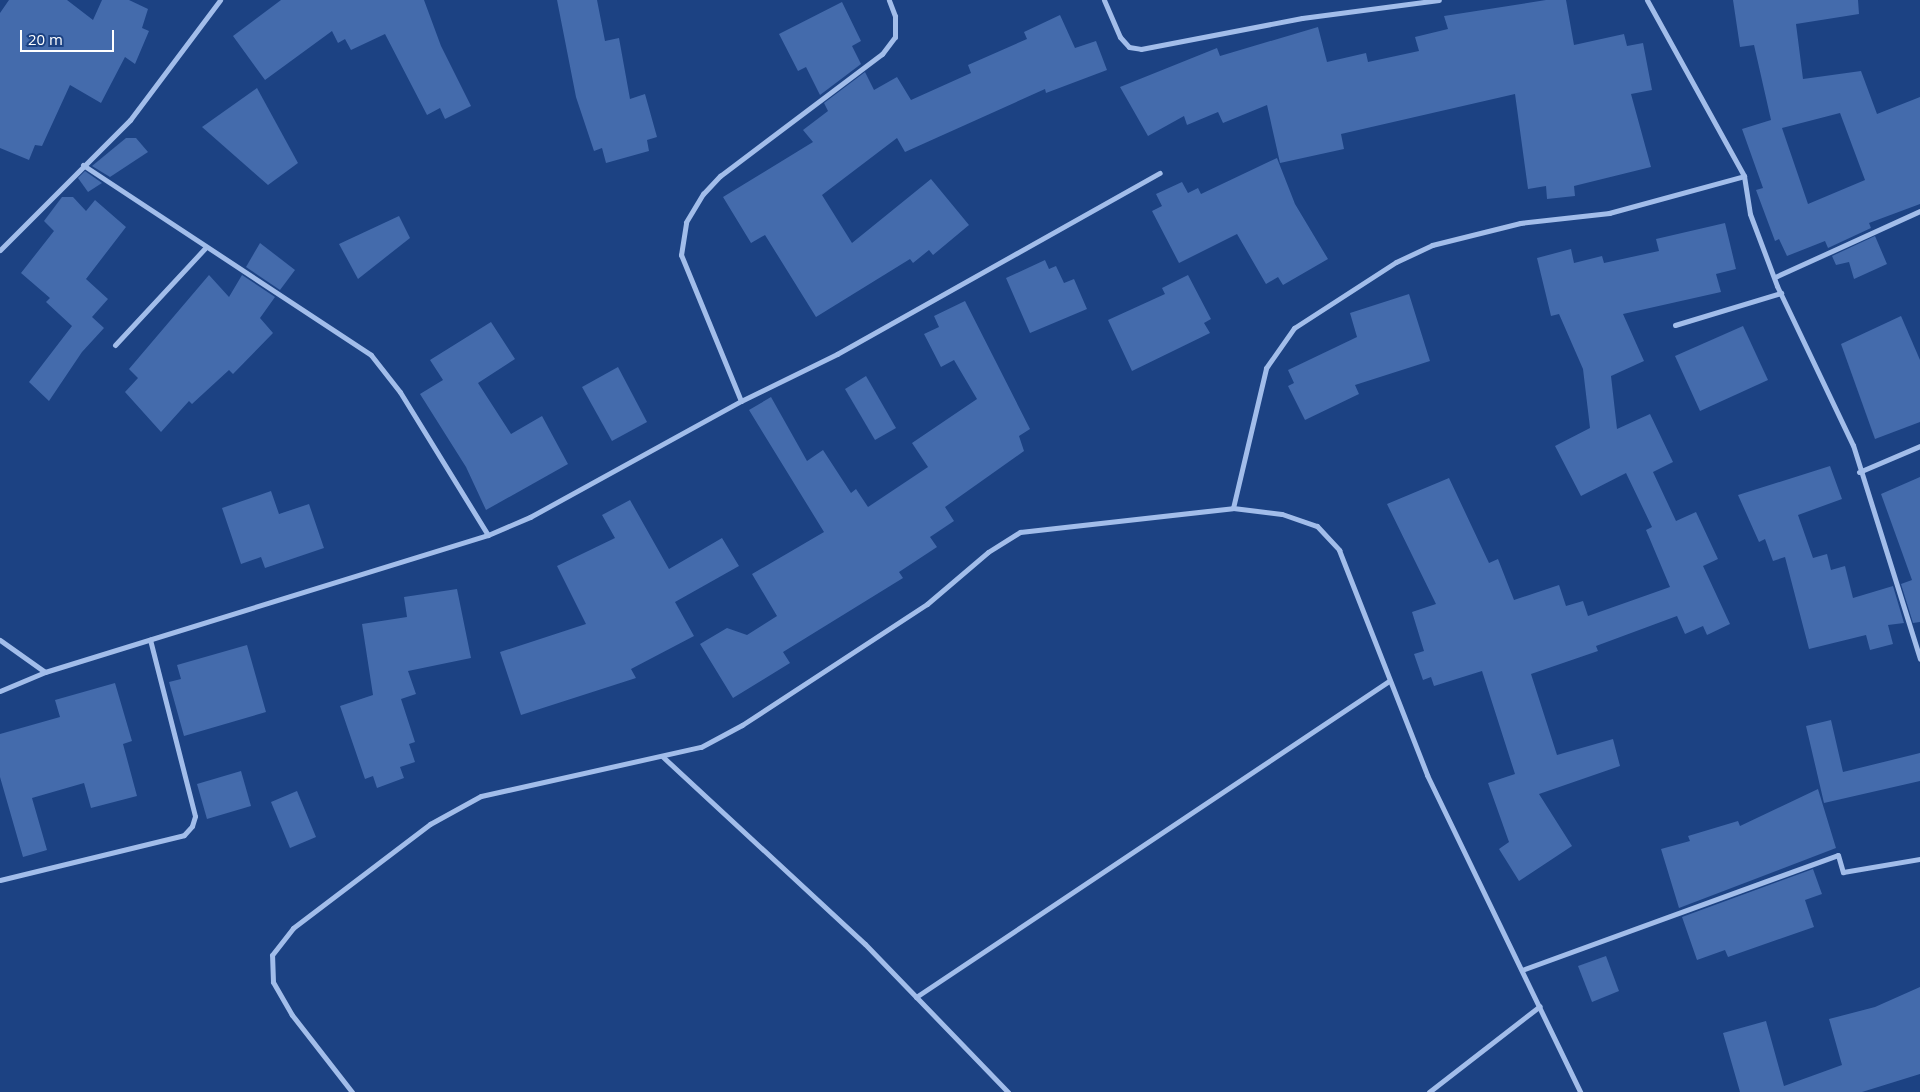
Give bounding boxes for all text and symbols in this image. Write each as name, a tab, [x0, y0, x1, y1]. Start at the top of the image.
scale bar	[22, 20, 116, 52]
text: 20 m	[28, 29, 63, 49]

